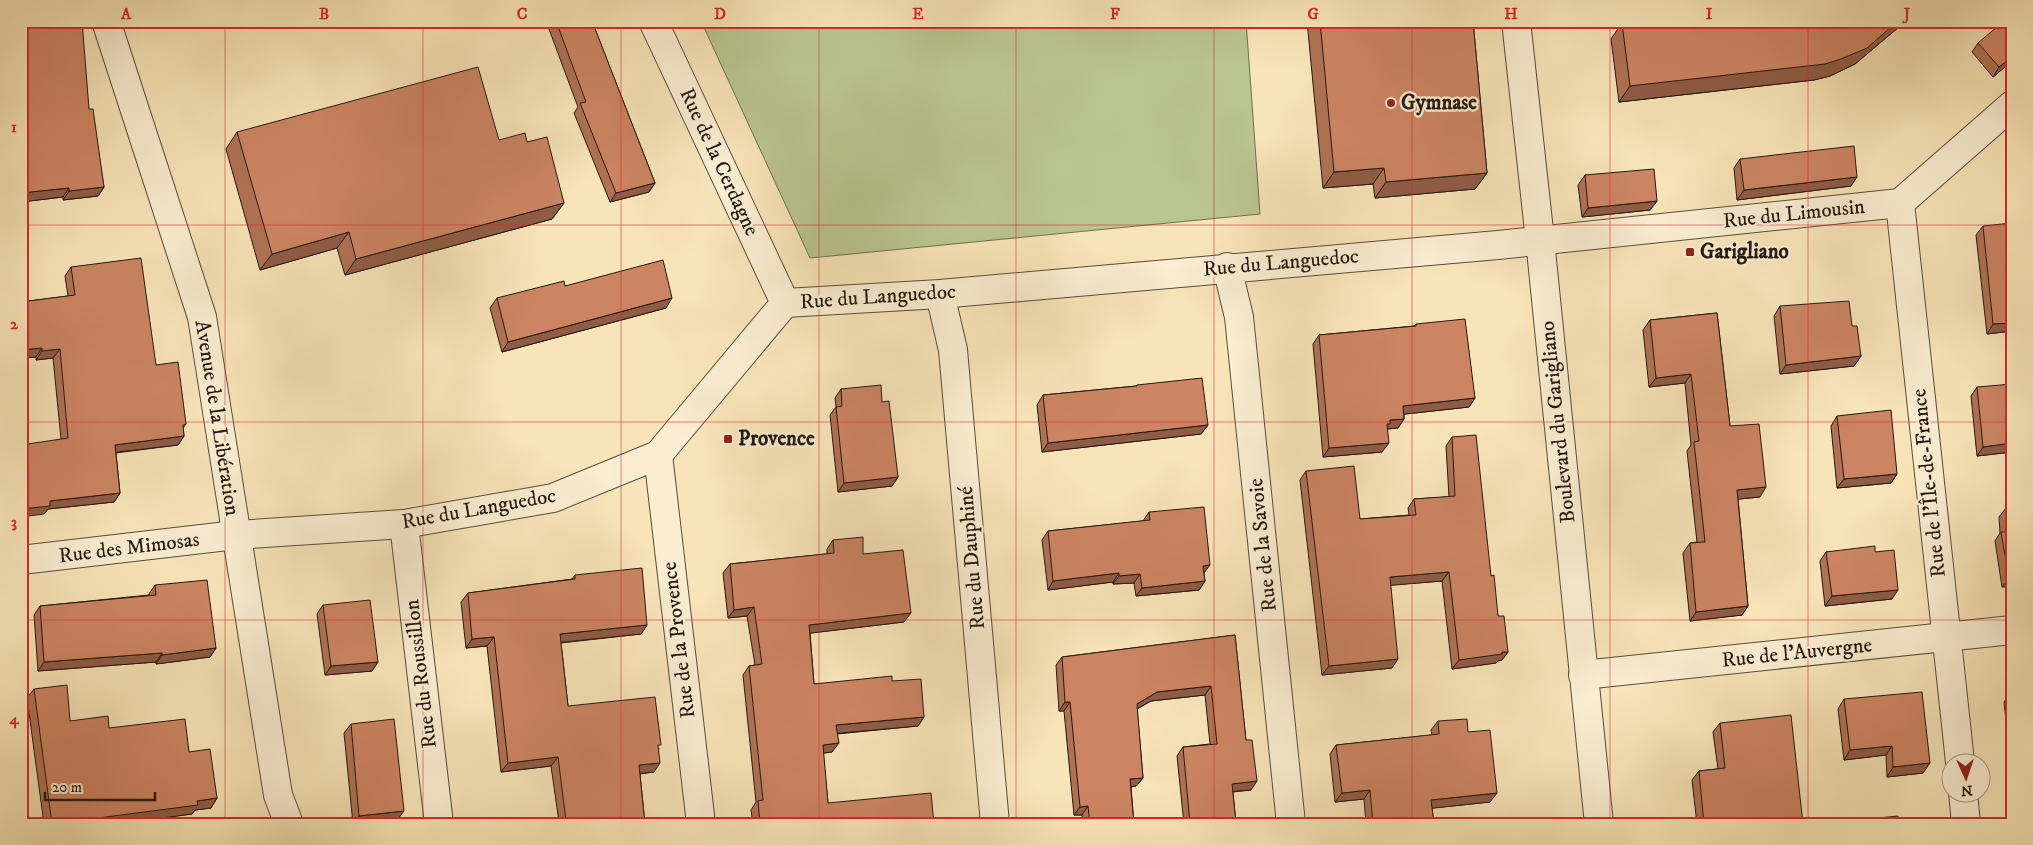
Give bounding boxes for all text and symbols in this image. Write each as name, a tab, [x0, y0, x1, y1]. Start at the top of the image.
text: A	[120, 4, 132, 24]
text: B	[319, 4, 329, 24]
text: C	[517, 4, 527, 24]
text: D	[714, 4, 726, 24]
text: E	[912, 4, 924, 24]
text: F	[1110, 4, 1120, 24]
text: G	[1307, 4, 1319, 24]
text: H	[1504, 4, 1518, 24]
text: I	[1706, 4, 1713, 24]
text: J	[1902, 4, 1911, 24]
street label: Rue de la Cerdagne	[673, 84, 765, 240]
place label: Gymnase	[1401, 90, 1477, 116]
marker: Gymnase	[1385, 97, 1397, 109]
text: 1	[11, 117, 17, 137]
street label: Rue du Limousin	[1722, 194, 1866, 234]
place label: Garigliano	[1700, 239, 1789, 265]
street label: Rue du Languedoc	[1202, 243, 1360, 283]
marker: Garigliano	[1684, 246, 1696, 258]
street label: Rue du Languedoc	[799, 279, 957, 315]
text: 2	[10, 314, 19, 334]
street label: Avenue de la Libération	[189, 318, 245, 518]
street label: Boulevard du Garigliano	[1534, 319, 1582, 525]
street label: Rue de l'Île-de-France	[1904, 387, 1952, 579]
place label: Provence	[738, 426, 815, 452]
marker: Provence	[722, 433, 734, 445]
street label: Rue de la Savoie	[1243, 477, 1283, 613]
street label: Rue du Languedoc	[400, 483, 558, 535]
street label: Rue du Dauphiné	[953, 485, 991, 631]
text: 3	[11, 512, 17, 532]
street label: Rue des Mimosas	[57, 526, 201, 570]
street label: Rue de la Provence	[656, 560, 701, 720]
street label: Rue du Roussillon	[399, 598, 443, 750]
street label: Rue de l'Auvergne	[1721, 632, 1874, 674]
text: 4	[8, 709, 19, 729]
north arrow	[1940, 752, 1990, 802]
scale bar	[45, 770, 155, 802]
text: 20 m	[52, 778, 82, 797]
text: N	[1960, 781, 1973, 799]

